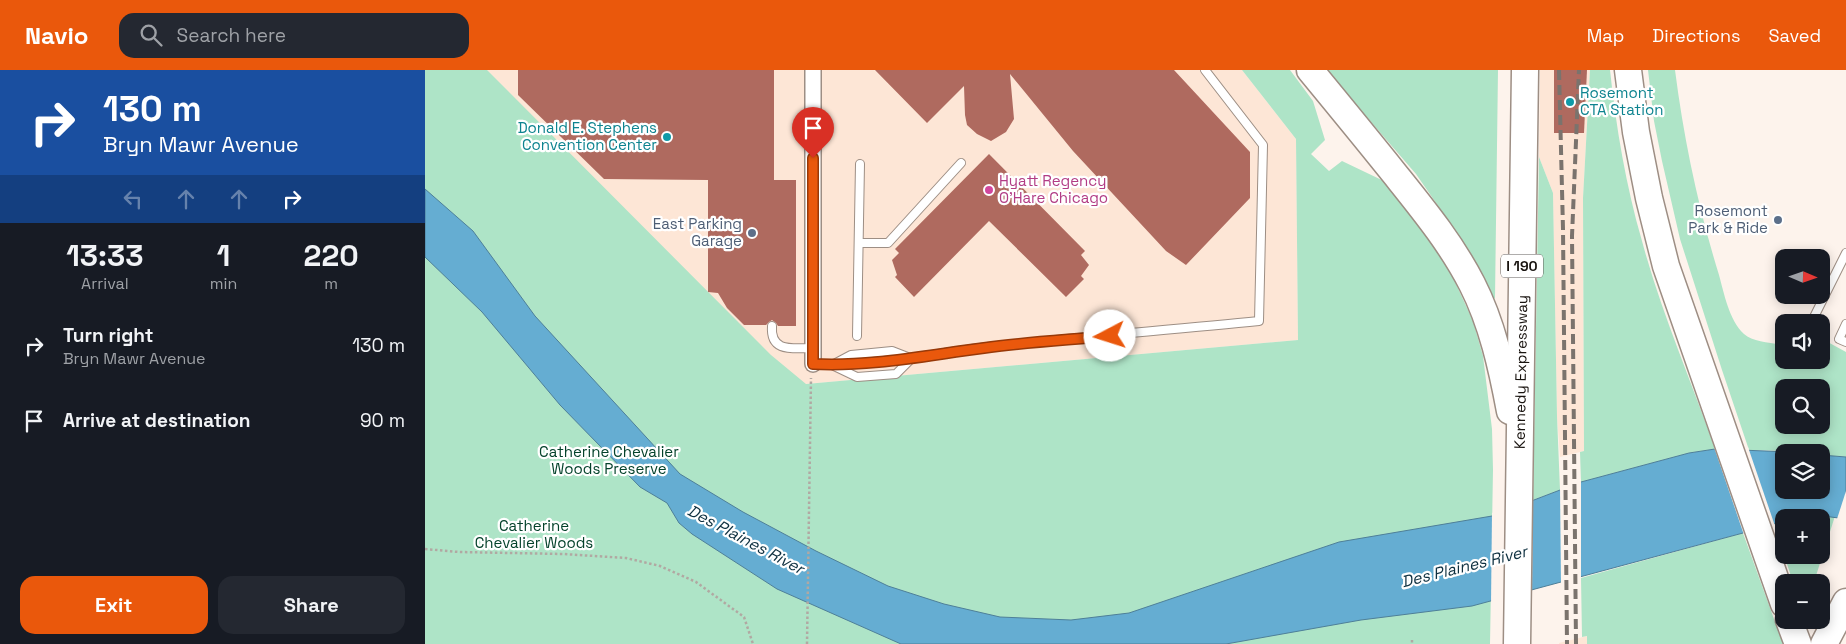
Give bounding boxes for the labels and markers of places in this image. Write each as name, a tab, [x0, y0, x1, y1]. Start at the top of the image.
place label: Rosemont CTA Station	[1580, 83, 1663, 119]
marker: Rosemont CTA Station	[1564, 96, 1576, 108]
pin	[792, 107, 834, 158]
place label: Donald E. Stephens Convention Center	[518, 118, 657, 154]
marker: Donald E. Stephens Convention Center	[661, 131, 673, 143]
place label: Hyatt Regency O'Hare Chicago	[999, 171, 1108, 207]
marker: Hyatt Regency O'Hare Chicago	[983, 184, 995, 196]
place label: Rosemont Park & Ride	[1688, 201, 1768, 237]
place label: East Parking Garage	[653, 214, 742, 250]
marker: Rosemont Park & Ride	[1772, 214, 1784, 226]
marker: East Parking Garage	[746, 227, 758, 239]

